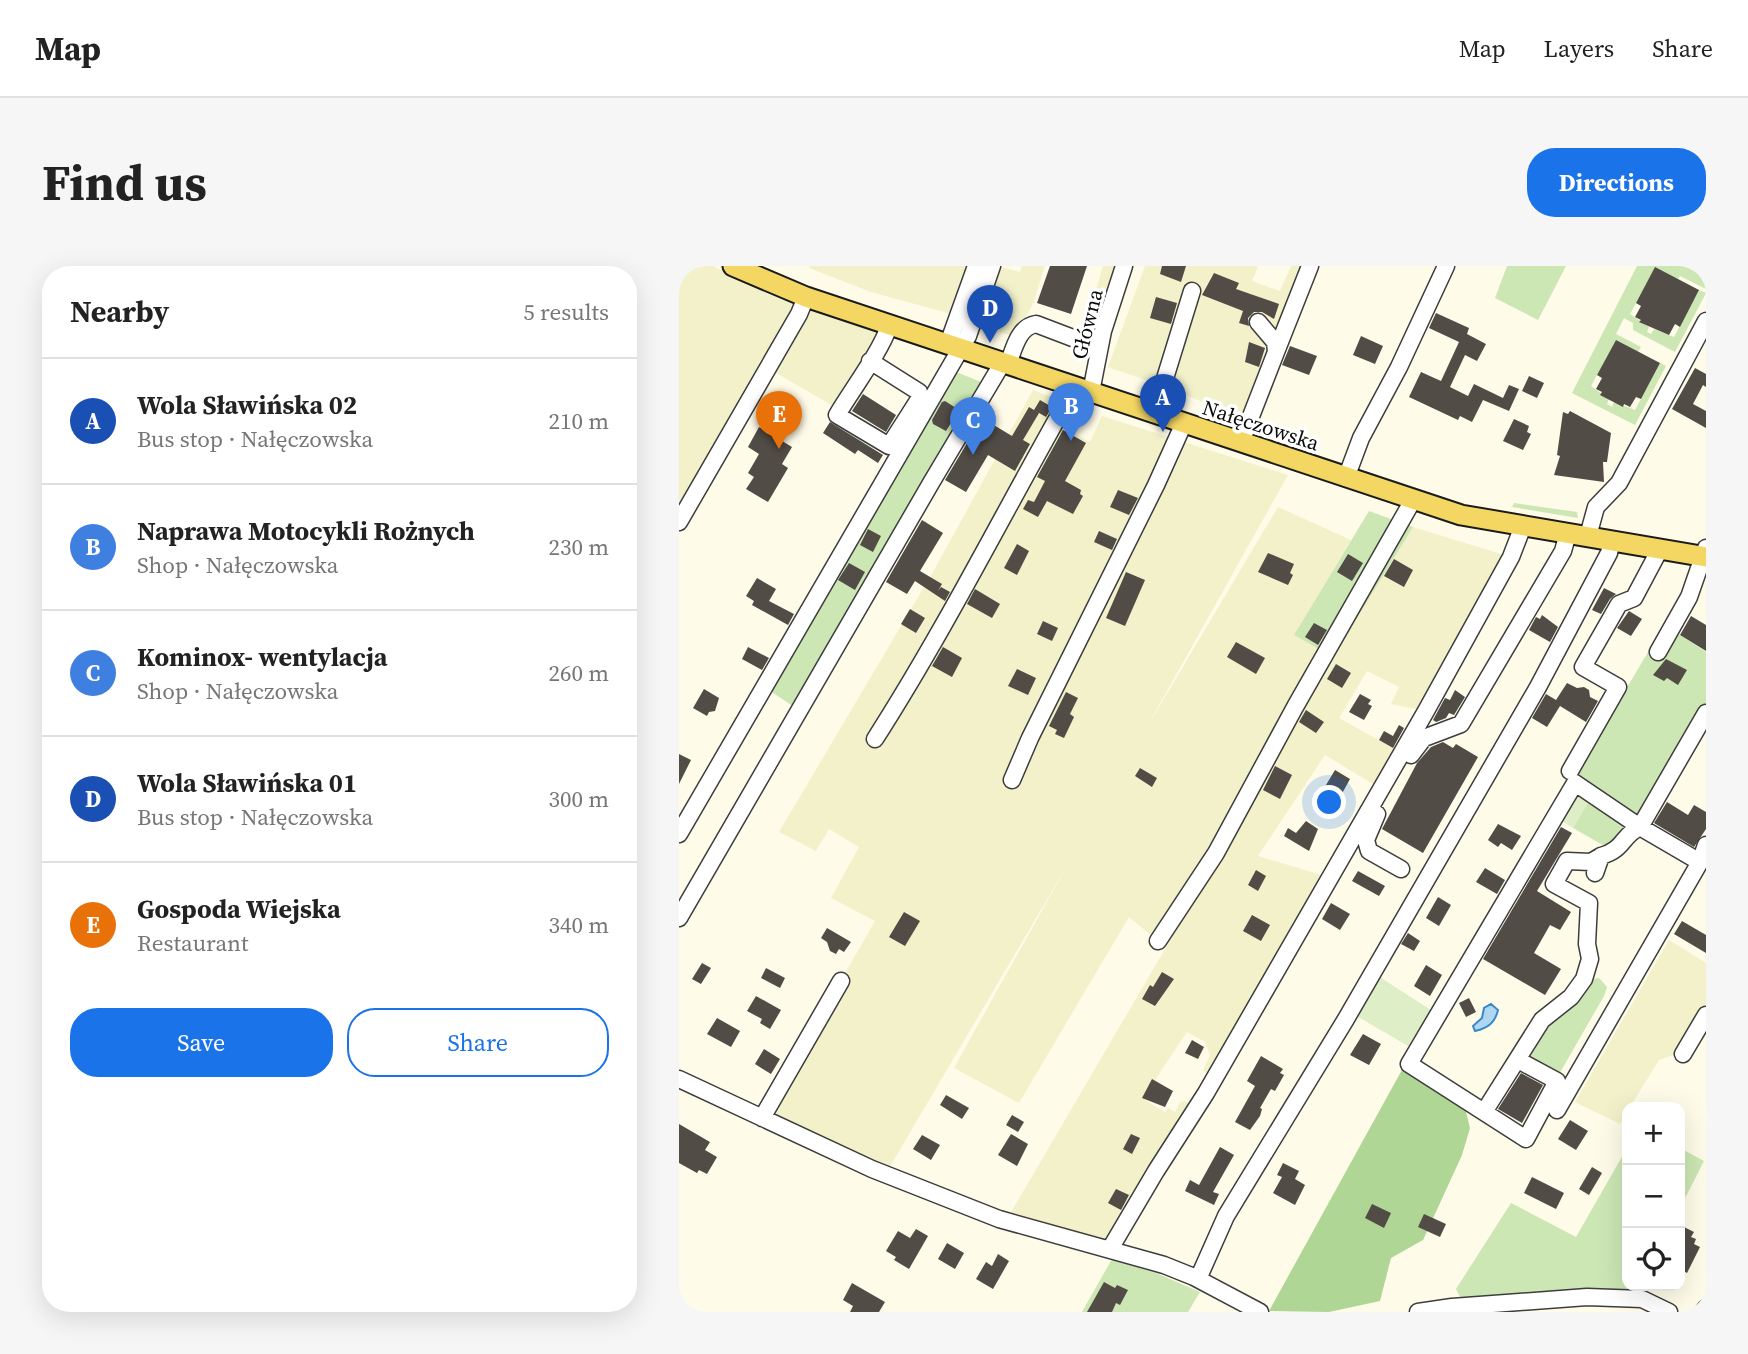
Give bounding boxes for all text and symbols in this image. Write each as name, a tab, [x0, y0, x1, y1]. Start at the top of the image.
text: Map	[35, 26, 101, 71]
text: Map	[1459, 32, 1506, 65]
text: Layers	[1544, 32, 1614, 65]
text: Share	[1652, 32, 1713, 65]
button: Directions	[1527, 148, 1706, 217]
text: Find us	[42, 149, 207, 216]
pin: D	[967, 285, 1013, 343]
street label: Główna	[1064, 285, 1110, 362]
text: Nearby	[70, 291, 169, 332]
text: 5 results	[523, 296, 609, 328]
pin: A	[1140, 374, 1186, 432]
pin: B	[1048, 383, 1094, 441]
text: Wola Sławińska 02	[137, 387, 357, 423]
pin: E	[756, 391, 802, 449]
street label: Nałęczowska	[1199, 392, 1323, 458]
pin: C	[950, 397, 996, 455]
text: A	[85, 405, 101, 437]
text: 210 m	[548, 405, 609, 437]
text: Bus stop · Nałęczowska	[137, 423, 373, 455]
text: Naprawa Motocykli Rożnych	[137, 513, 475, 549]
text: B	[86, 531, 100, 563]
text: 230 m	[548, 531, 609, 563]
text: Shop · Nałęczowska	[137, 549, 338, 581]
text: Kominox- wentylacja	[137, 639, 388, 675]
text: C	[86, 657, 100, 689]
text: 260 m	[548, 657, 609, 689]
text: Shop · Nałęczowska	[137, 675, 338, 707]
text: Wola Sławińska 01	[137, 765, 357, 801]
text: D	[85, 783, 101, 815]
text: 300 m	[548, 783, 609, 815]
your location	[1312, 785, 1346, 819]
text: Bus stop · Nałęczowska	[137, 801, 373, 833]
text: Gospoda Wiejska	[137, 891, 341, 927]
text: E	[86, 909, 100, 941]
text: 340 m	[548, 909, 609, 941]
text: Restaurant	[137, 927, 248, 959]
button: Save	[70, 1008, 333, 1077]
button: Share	[347, 1008, 609, 1077]
map controls	[1622, 1102, 1685, 1291]
button: +	[1622, 1102, 1685, 1165]
button: −	[1622, 1165, 1685, 1228]
button: locate	[1622, 1228, 1685, 1291]

